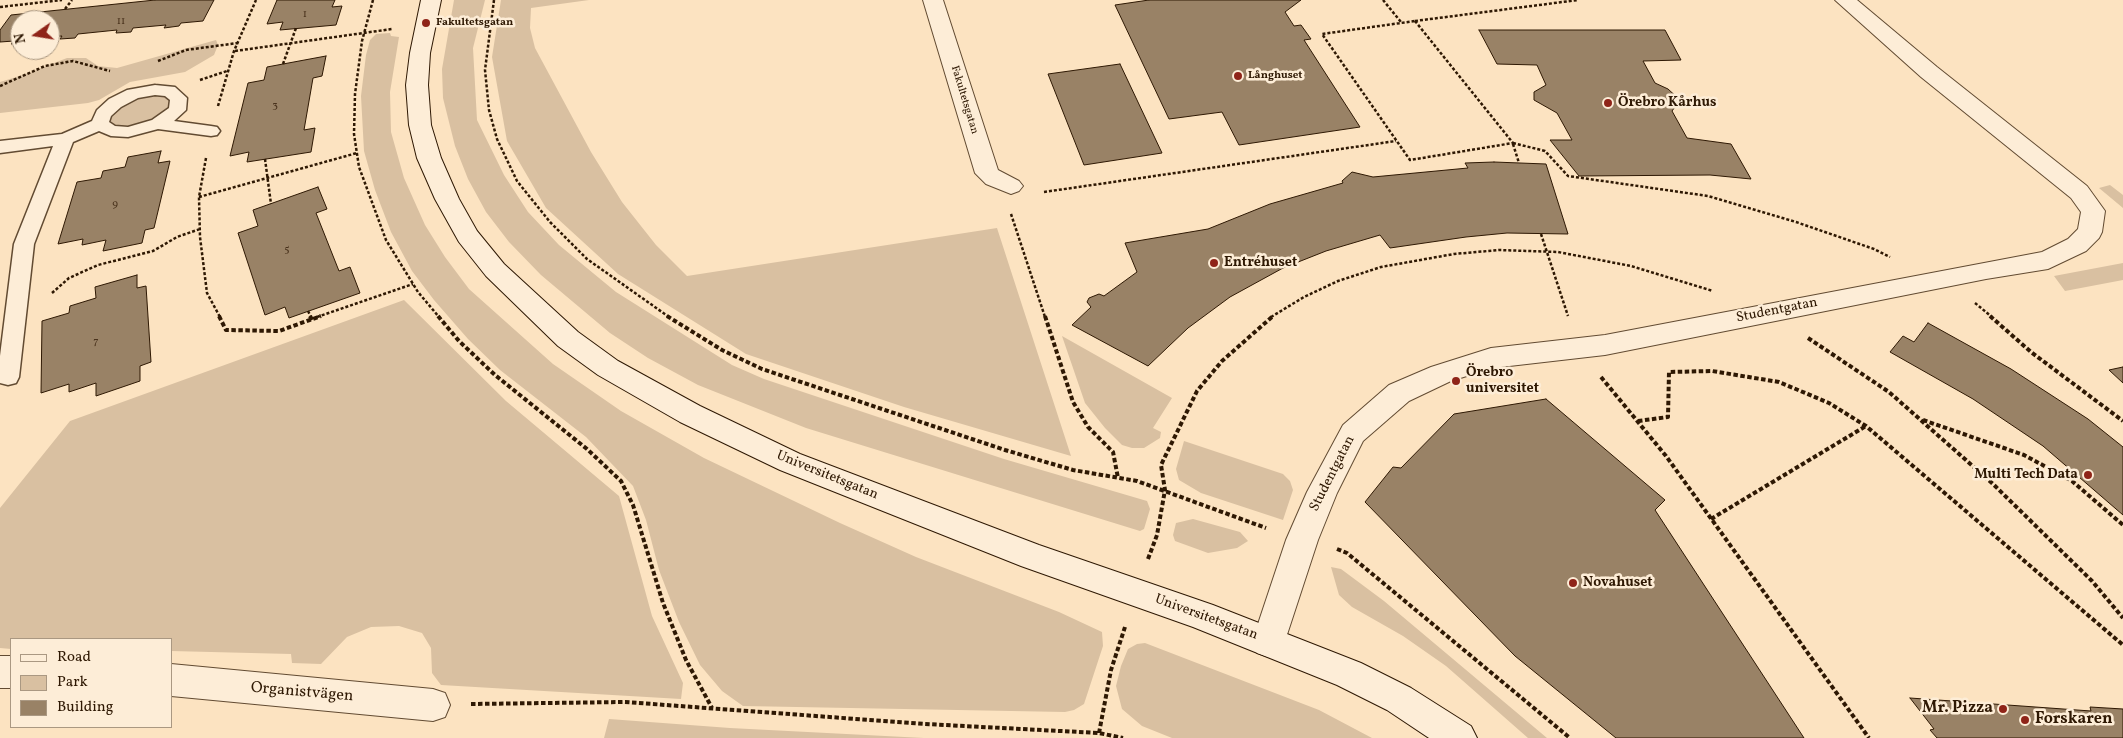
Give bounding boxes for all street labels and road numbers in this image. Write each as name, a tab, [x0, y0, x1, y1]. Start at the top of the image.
street label: Fakultetsgatan	[947, 64, 981, 136]
street label: Studentgatan	[1735, 295, 1819, 327]
street label: Studentgatan	[1307, 433, 1359, 515]
street label: Universitetsgatan	[774, 448, 880, 504]
street label: Universitetsgatan	[1152, 592, 1260, 644]
street label: Organistvägen	[250, 679, 354, 707]

